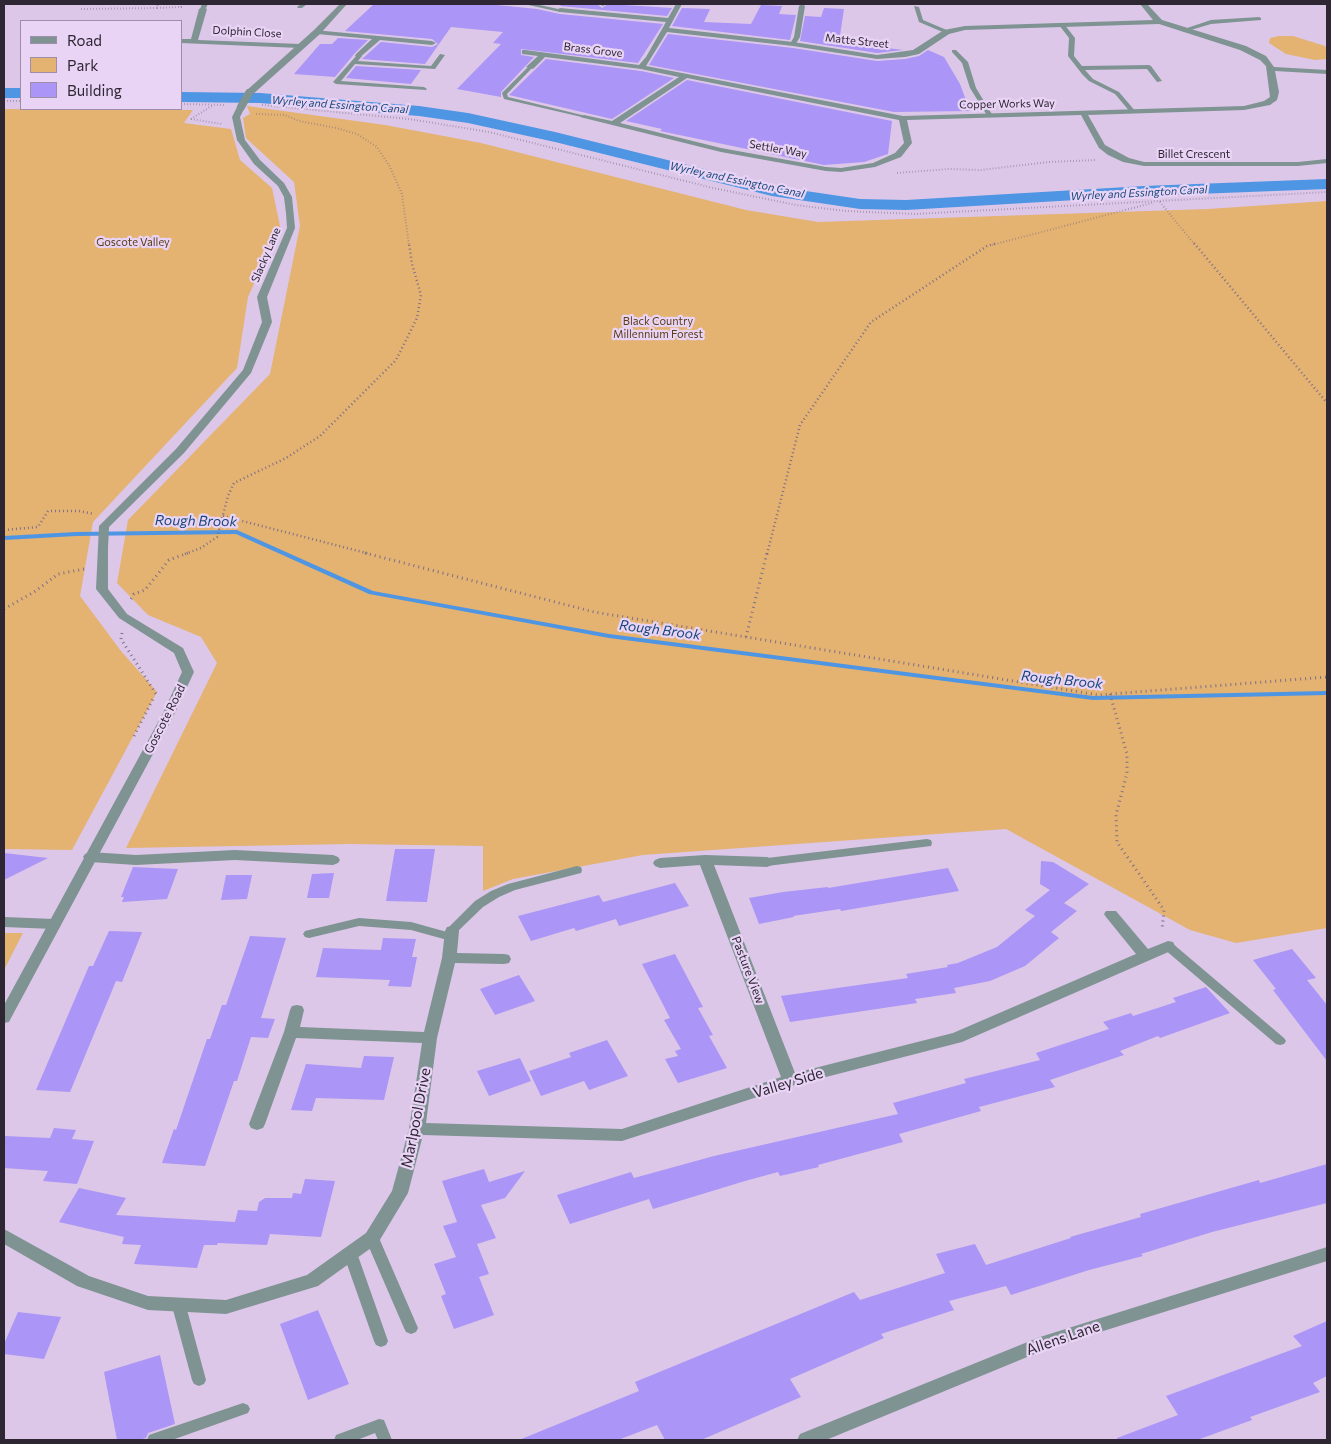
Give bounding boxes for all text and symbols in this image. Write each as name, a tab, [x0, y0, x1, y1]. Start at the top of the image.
legend	[20, 20, 182, 110]
street label: Dolphin Close	[212, 24, 282, 40]
text: Road	[67, 31, 102, 49]
street label: Matte Street	[824, 31, 890, 51]
street label: Brass Grove	[563, 40, 623, 60]
text: Park	[67, 56, 98, 74]
text: Building	[67, 81, 122, 99]
water label: Wyrley and Essington Canal	[271, 94, 409, 116]
street label: Copper Works Way	[959, 97, 1055, 111]
street label: Settler Way	[748, 137, 808, 161]
street label: Billet Crescent	[1158, 147, 1230, 161]
water label: Wyrley and Essington Canal	[669, 159, 805, 201]
water label: Wyrley and Essington Canal	[1070, 183, 1208, 203]
street label: Slacky Lane	[249, 226, 283, 284]
park label: Goscote Valley	[96, 235, 170, 249]
park label: Black Country Millennium Forest	[613, 314, 703, 340]
water label: Rough Brook	[155, 512, 237, 530]
water label: Rough Brook	[618, 617, 702, 643]
water label: Rough Brook	[1020, 667, 1104, 693]
street label: Goscote Road	[141, 682, 189, 756]
street label: Pasture View	[729, 934, 767, 1006]
street label: Valley Side	[751, 1064, 825, 1102]
street label: Marlpool Drive	[397, 1066, 435, 1170]
street label: Allens Lane	[1024, 1317, 1102, 1359]

